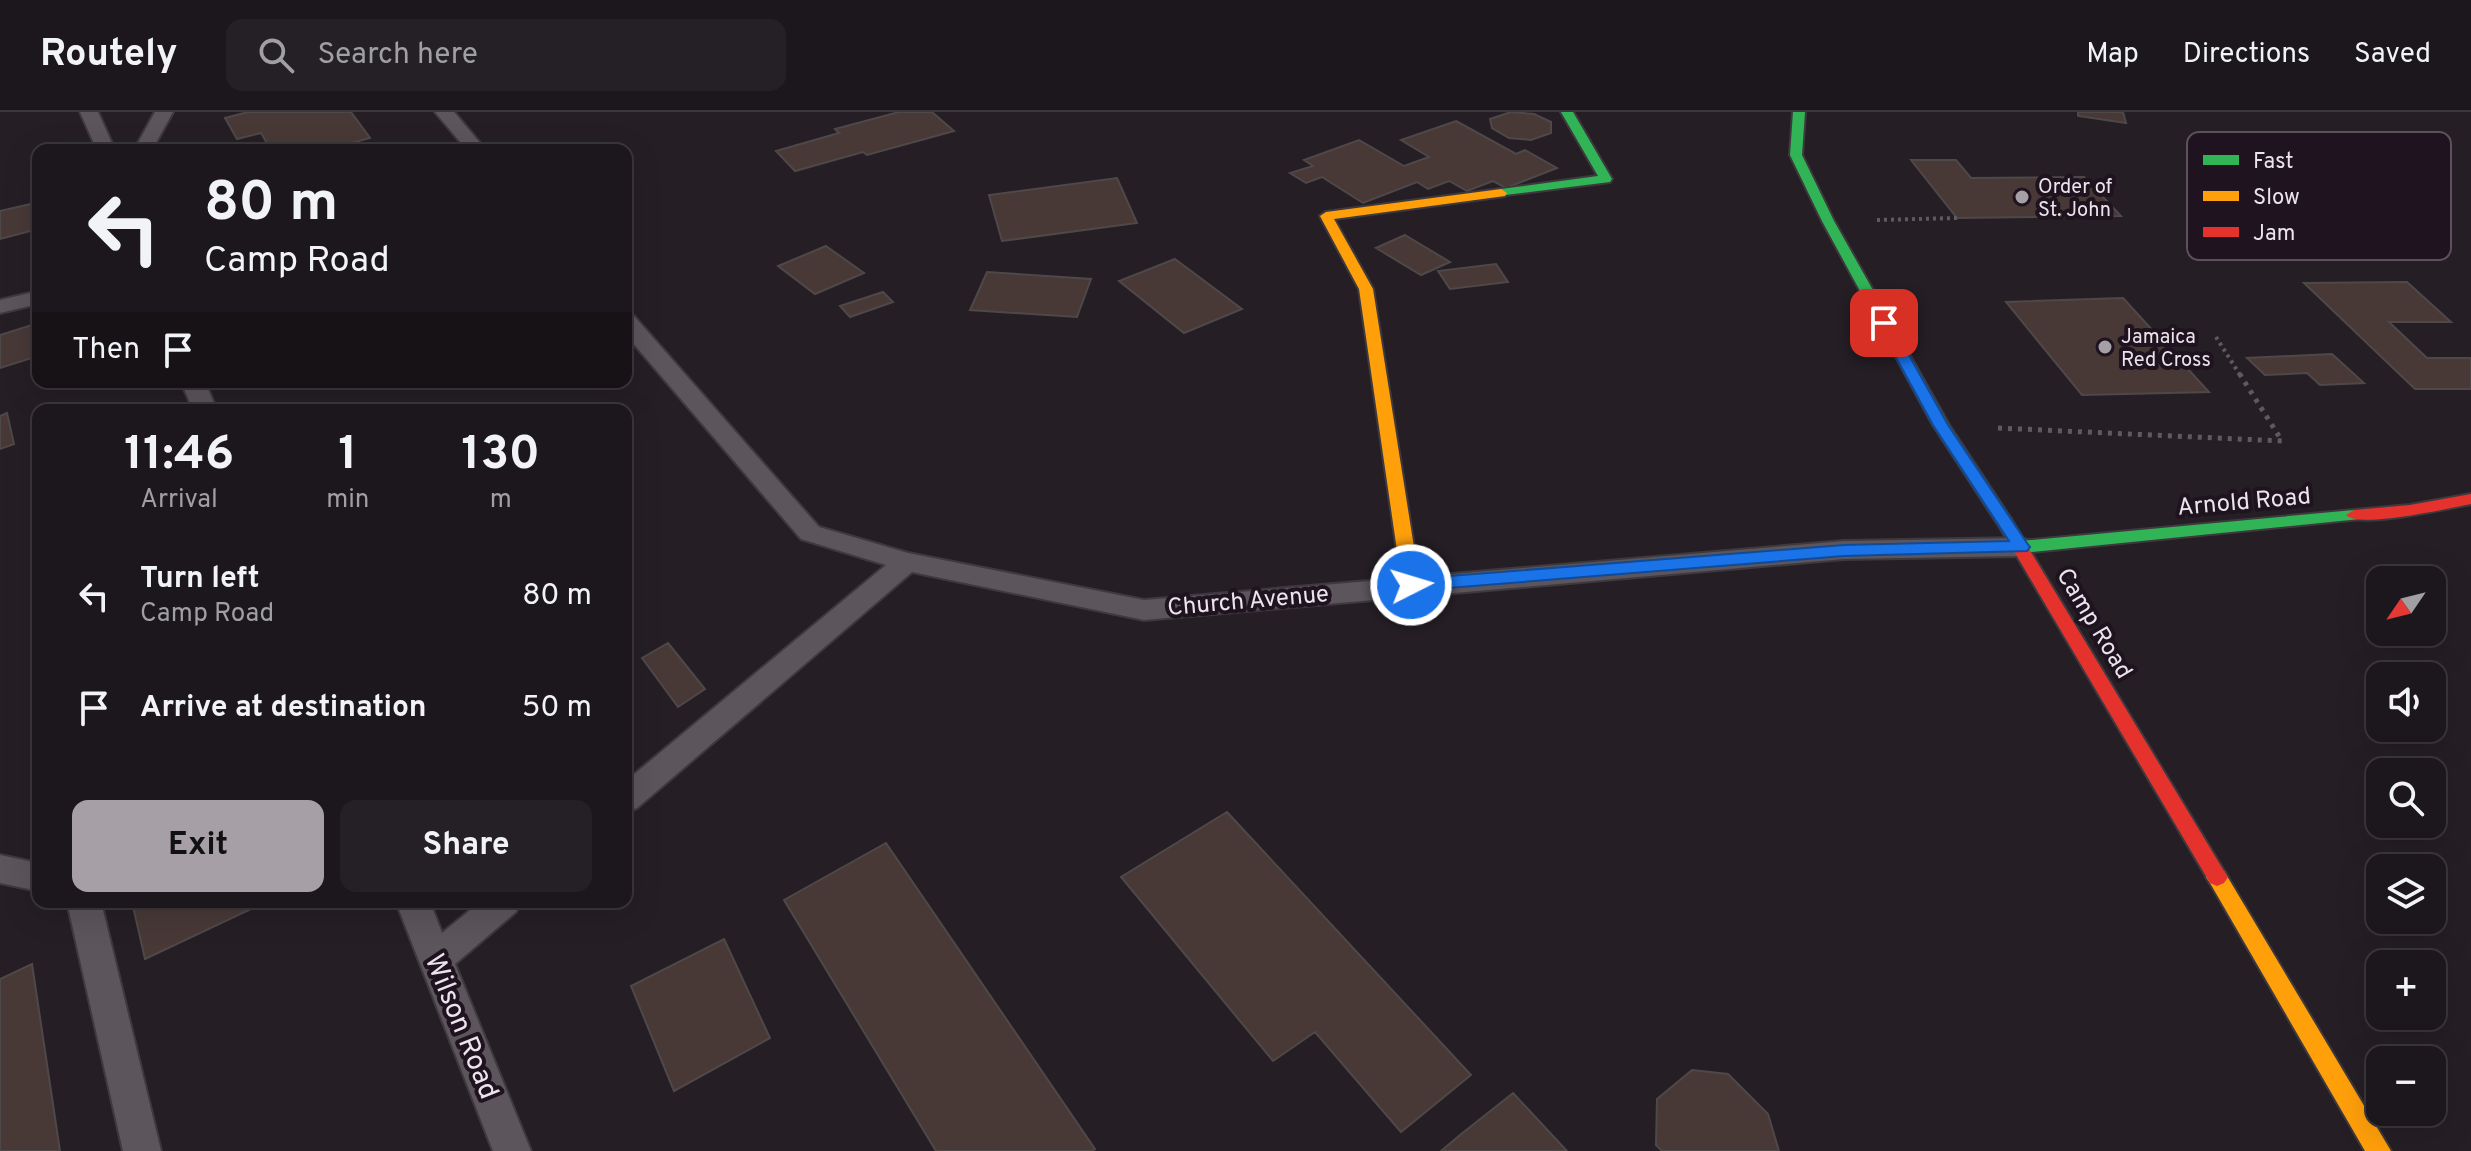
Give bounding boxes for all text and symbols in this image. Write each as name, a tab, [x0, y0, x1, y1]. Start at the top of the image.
search box	[226, 19, 786, 91]
text: Routely	[40, 31, 178, 80]
icon: search	[254, 33, 298, 77]
text: Search here	[318, 37, 478, 74]
text: Map	[2086, 37, 2139, 73]
text: Directions	[2183, 37, 2310, 73]
text: Saved	[2354, 37, 2431, 73]
legend	[2187, 132, 2451, 260]
text: Fast	[2253, 149, 2294, 176]
text: 80 m	[204, 170, 338, 240]
place label: Order of St. John	[2038, 175, 2113, 224]
icon: left	[72, 176, 176, 280]
text: Slow	[2253, 185, 2300, 212]
marker: Order of St. John	[2013, 188, 2031, 206]
text: Jam	[2253, 221, 2296, 248]
text: Camp Road	[204, 239, 390, 285]
pin	[1850, 289, 1918, 357]
icon: arrive	[1862, 301, 1906, 345]
place label: Jamaica Red Cross	[2121, 325, 2211, 374]
icon: arrive	[156, 328, 200, 372]
text: Then	[72, 332, 140, 369]
marker: Jamaica Red Cross	[2096, 338, 2114, 356]
text: 11:46	[124, 426, 234, 486]
text: 1	[338, 426, 357, 486]
text: 130	[461, 426, 540, 486]
street label: Arnold Road	[2176, 482, 2312, 524]
text: Arrival	[140, 484, 218, 517]
text: min	[326, 484, 369, 517]
text: m	[490, 484, 512, 517]
position arrow	[1369, 543, 1453, 627]
text: Turn left	[140, 561, 260, 598]
street label: Camp Road	[2049, 563, 2138, 685]
north arrow	[2366, 566, 2446, 646]
map controls	[2366, 566, 2446, 1126]
icon: left	[72, 574, 116, 618]
text: 80 m	[522, 578, 592, 615]
street label: Church Avenue	[1166, 580, 1330, 624]
text: Camp Road	[140, 598, 274, 631]
button: sound	[2366, 662, 2446, 742]
icon: arrive	[72, 686, 116, 730]
text: Arrive at destination	[140, 690, 426, 727]
text: 50 m	[522, 690, 592, 727]
button: search	[2366, 758, 2446, 838]
button: Exit	[72, 800, 324, 892]
button: Share	[340, 800, 592, 892]
button: layers	[2366, 854, 2446, 934]
street label: Wilson Road	[415, 949, 506, 1105]
button: +	[2366, 950, 2446, 1030]
button: −	[2366, 1046, 2446, 1126]

